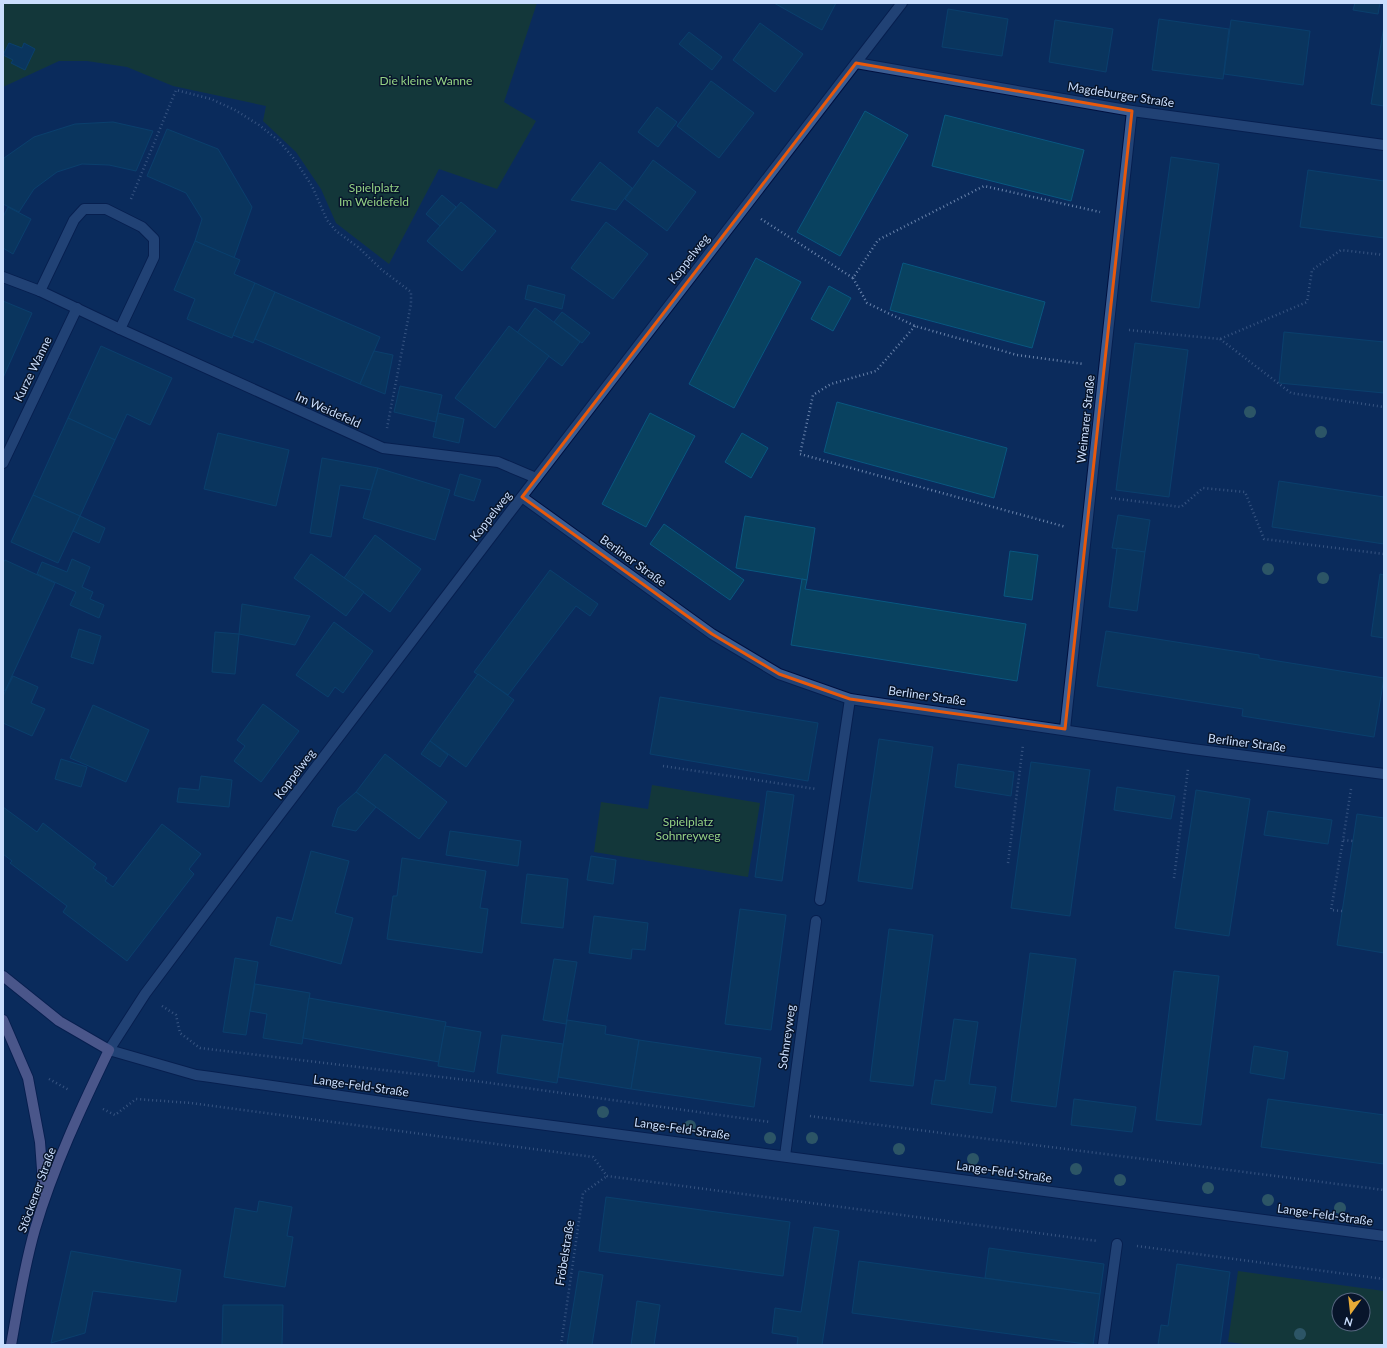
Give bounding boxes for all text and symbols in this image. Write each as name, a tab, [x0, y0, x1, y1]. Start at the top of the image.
park label: Die kleine Wanne	[380, 73, 472, 88]
street label: Magdeburger Straße	[1067, 79, 1175, 110]
park label: Spielplatz Im Weidefeld	[339, 180, 409, 209]
street label: Koppelweg	[665, 231, 713, 286]
street label: Kurze Wanne	[10, 334, 55, 404]
street label: Weimarer Straße	[1073, 374, 1098, 464]
street label: Im Weidefeld	[293, 388, 363, 431]
street label: Koppelweg	[467, 488, 515, 543]
street label: Berliner Straße	[597, 531, 669, 590]
street label: Berliner Straße	[887, 683, 967, 708]
street label: Berliner Straße	[1207, 730, 1287, 755]
street label: Koppelweg	[271, 746, 318, 802]
park label: Spielplatz Sohnreyweg	[655, 814, 721, 843]
street label: Sohnreyweg	[775, 1004, 798, 1070]
street label: Lange-Feld-Straße	[312, 1071, 410, 1100]
street label: Lange-Feld-Straße	[633, 1114, 731, 1143]
street label: Stöckener Straße	[14, 1145, 59, 1234]
street label: Lange-Feld-Straße	[955, 1157, 1053, 1186]
street label: Lange-Feld-Straße	[1276, 1200, 1374, 1229]
street label: Fröbelstraße	[552, 1219, 577, 1287]
north arrow	[1331, 1292, 1371, 1332]
text: N	[1343, 1315, 1354, 1330]

